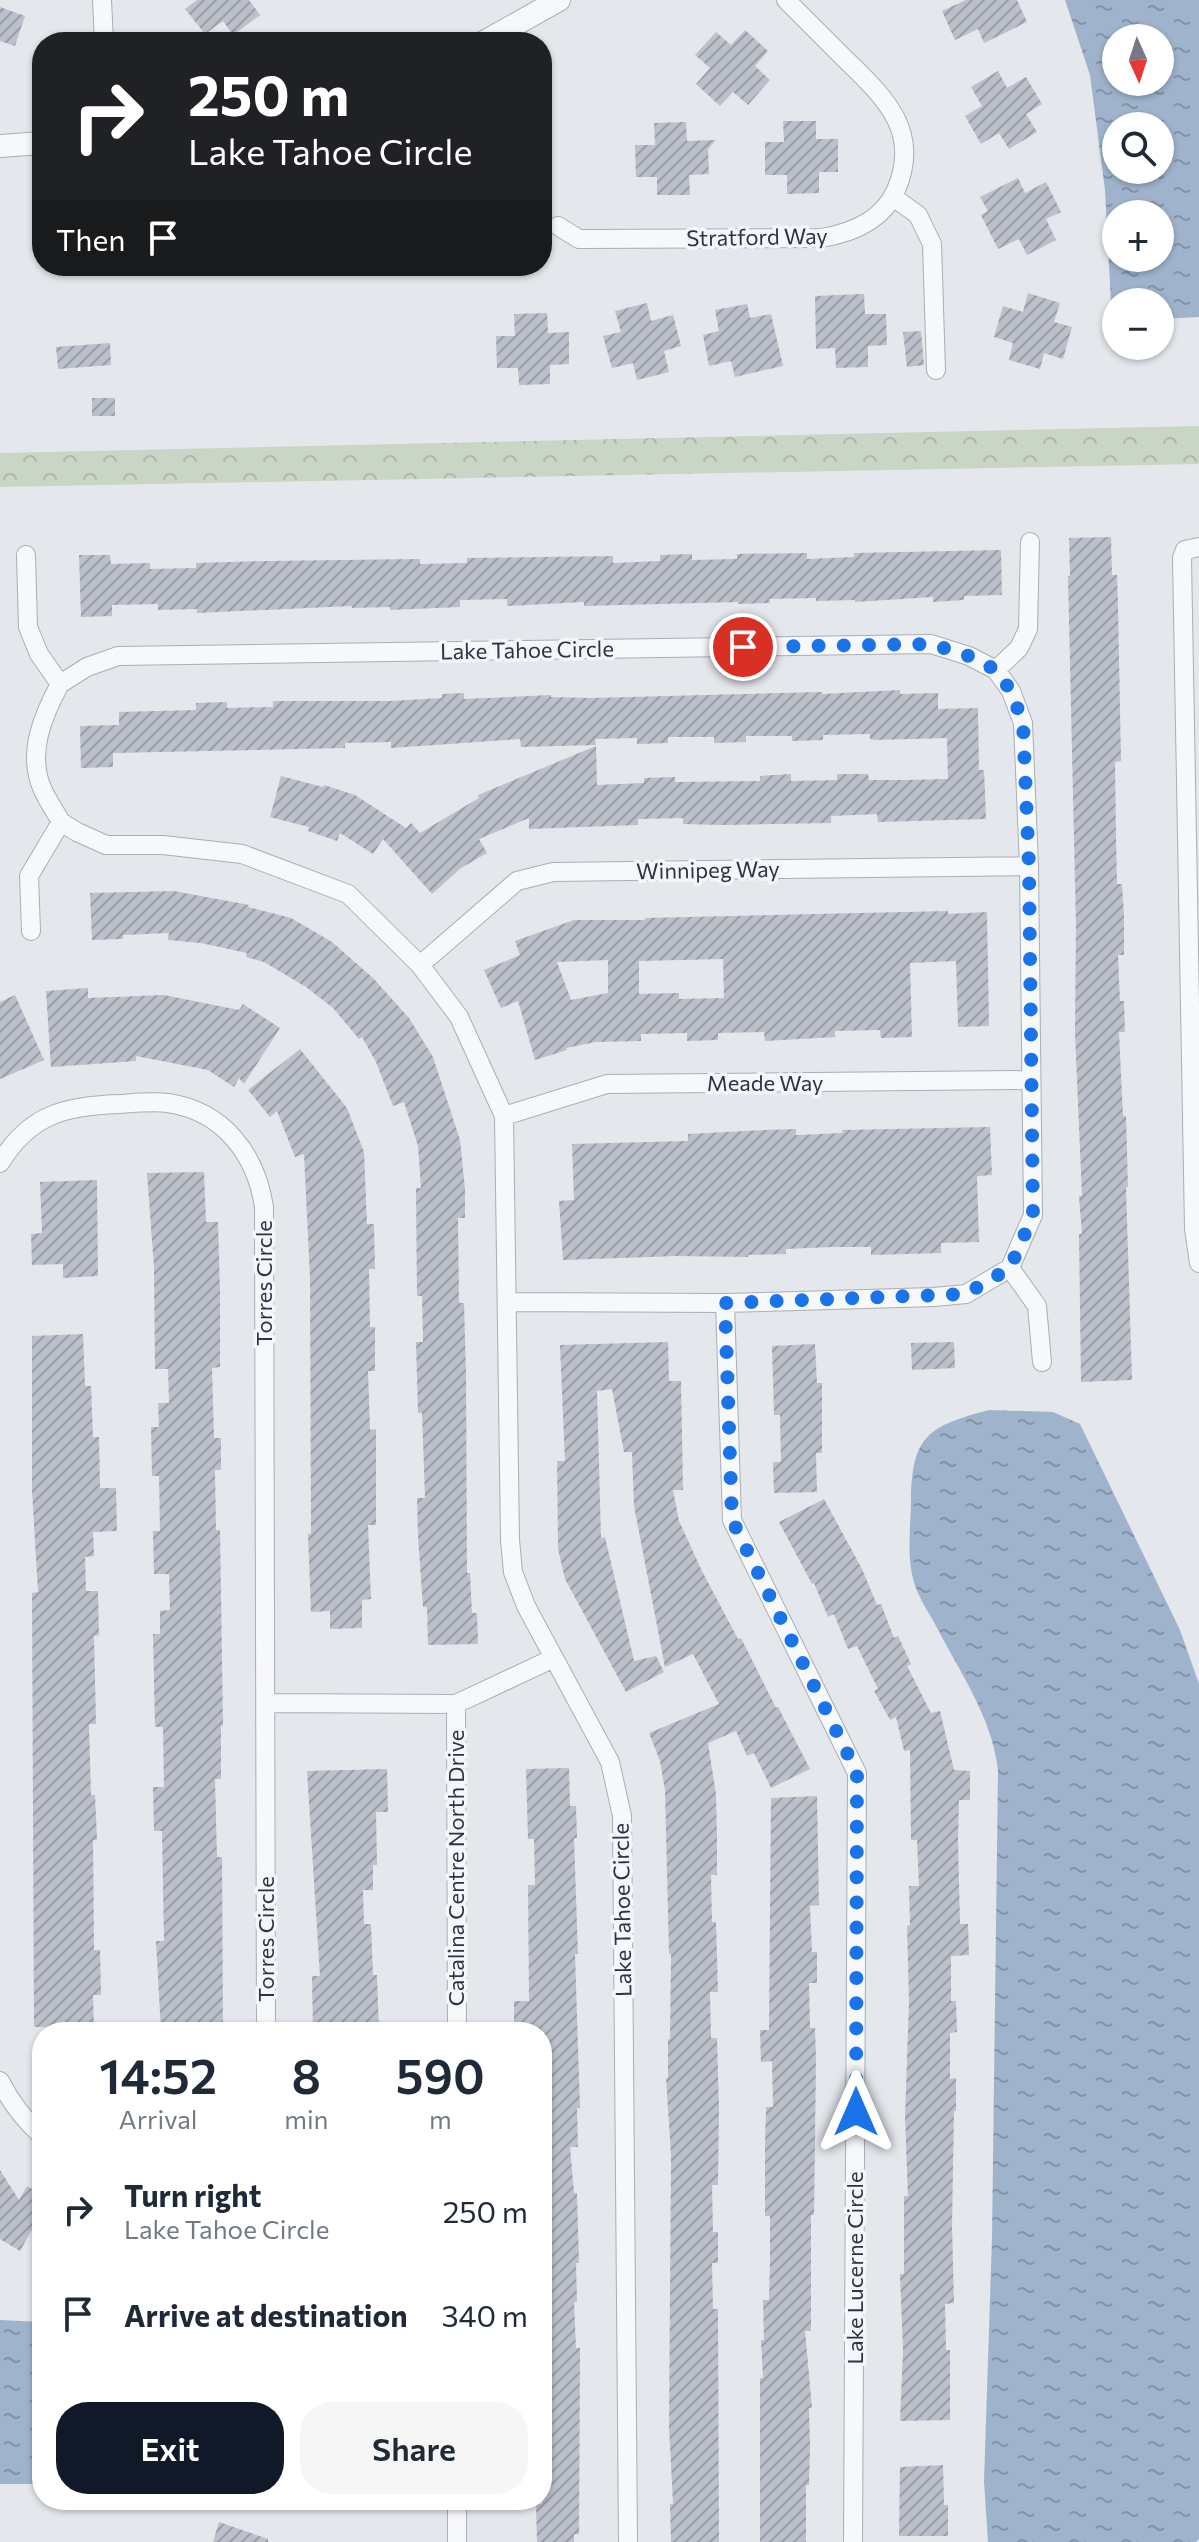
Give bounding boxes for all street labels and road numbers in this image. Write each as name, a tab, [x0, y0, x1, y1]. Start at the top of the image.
street label: Stratford Way	[686, 222, 828, 251]
street label: Lake Tahoe Circle	[440, 634, 614, 665]
street label: Winnipeg Way	[636, 855, 780, 884]
street label: Meade Way	[707, 1069, 823, 1096]
street label: Torres Circle	[250, 1220, 277, 1346]
street label: Catalina Centre North Drive	[442, 1730, 469, 2006]
street label: Lake Tahoe Circle	[606, 1823, 637, 1997]
street label: Torres Circle	[252, 1876, 279, 2002]
street label: Lake Lucerne Circle	[841, 2171, 868, 2365]

